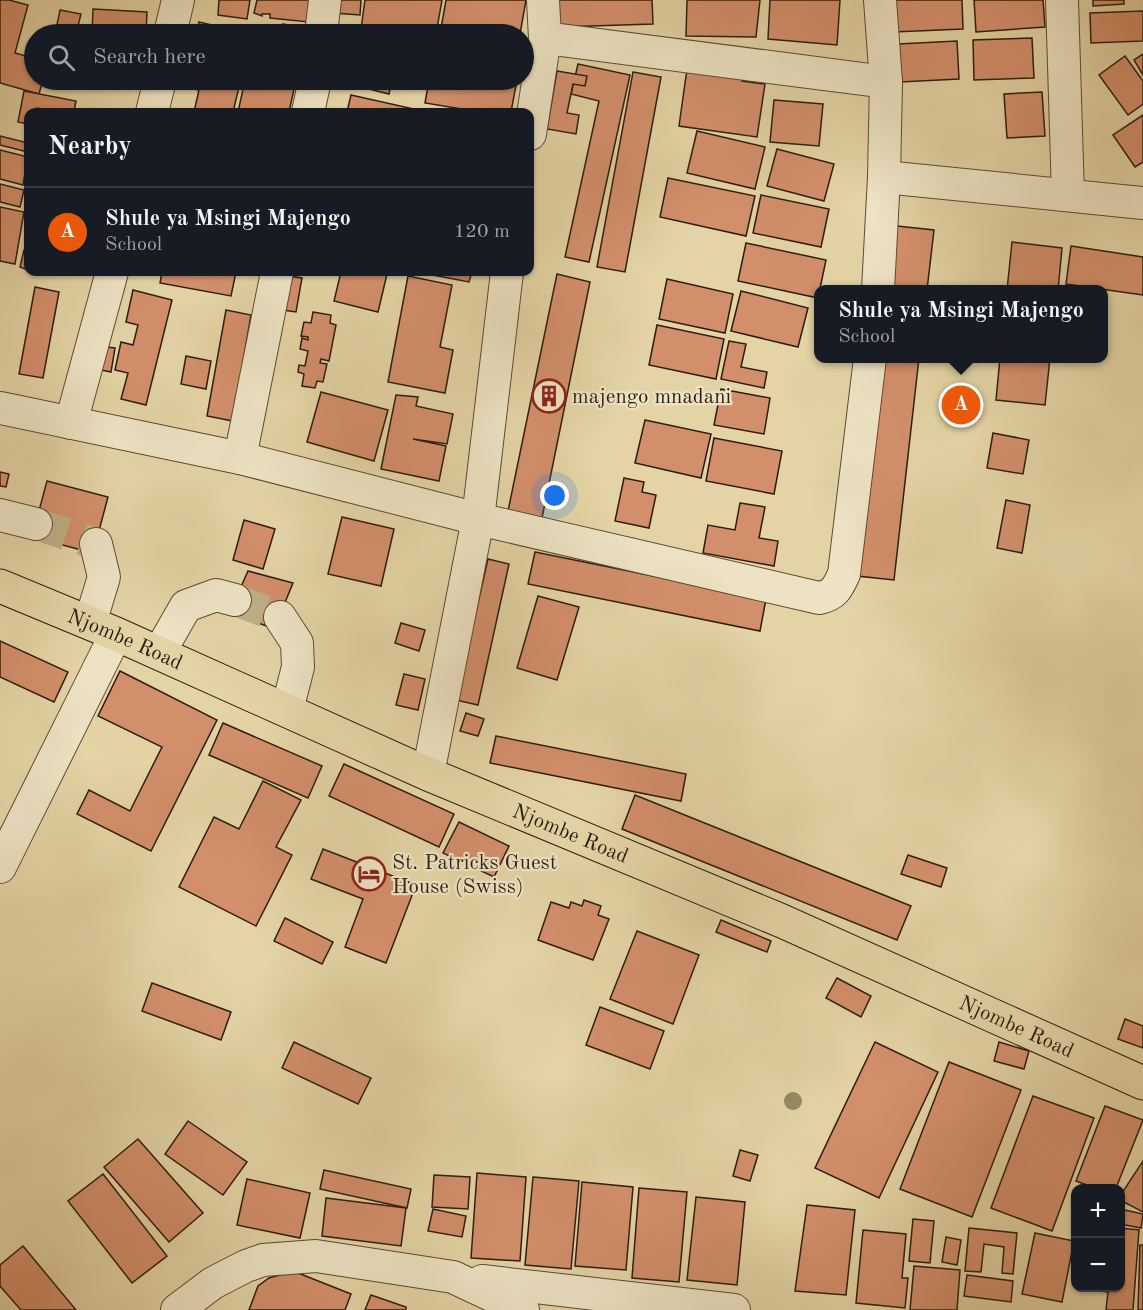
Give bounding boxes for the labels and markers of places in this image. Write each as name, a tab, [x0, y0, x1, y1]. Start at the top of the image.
building icon: majengo mnadani	[531, 378, 567, 414]
pin: A	[942, 382, 980, 428]
place label: majengo mnadani	[572, 387, 731, 408]
place label: St. Patricks Guest House (Swiss)	[392, 853, 557, 898]
hotel icon: St. Patricks Guest House (Swiss)	[351, 856, 387, 892]

